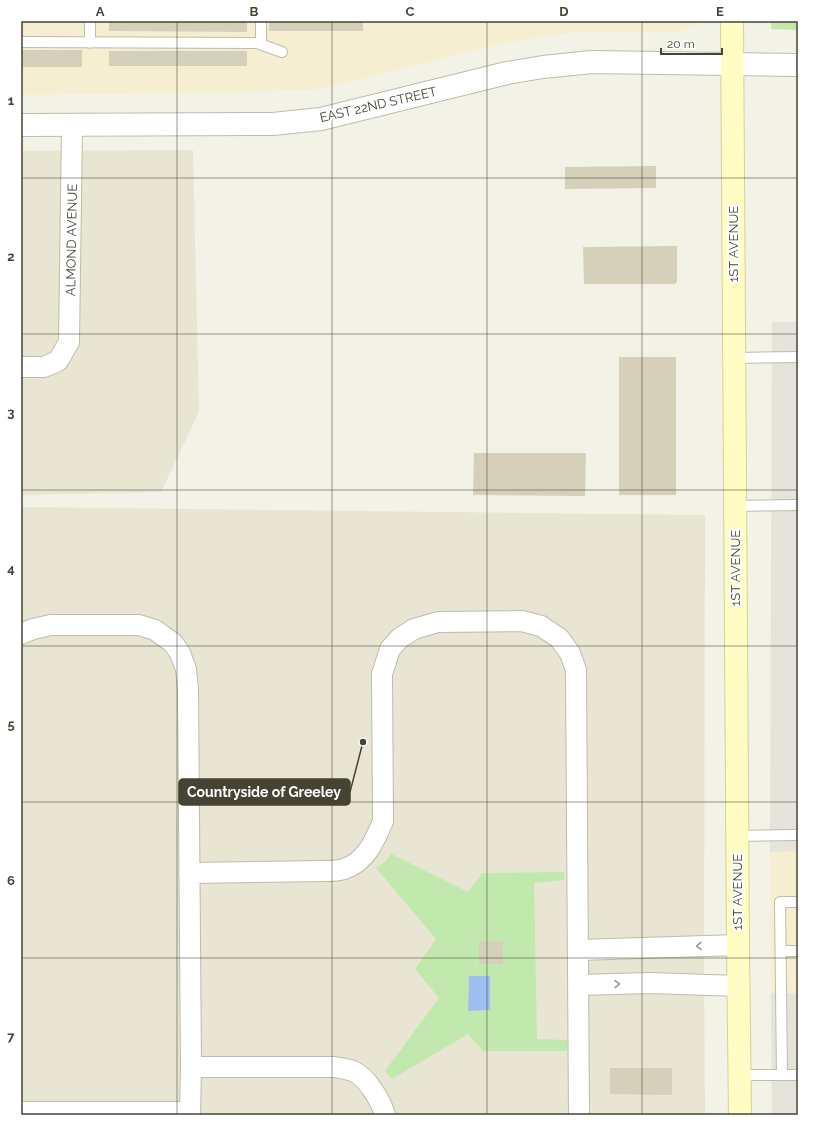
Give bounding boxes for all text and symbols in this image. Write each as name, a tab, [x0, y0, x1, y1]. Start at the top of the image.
text: A	[96, 4, 105, 19]
text: B	[250, 4, 259, 19]
text: C	[406, 4, 415, 19]
text: D	[559, 4, 569, 19]
text: E	[716, 4, 724, 19]
scale bar	[661, 30, 722, 56]
text: 20 m	[667, 37, 695, 51]
street label: EAST 22ND STREET	[318, 84, 438, 125]
text: 1	[8, 93, 15, 108]
street label: ALMOND AVENUE	[63, 184, 80, 296]
street label: 1ST AVENUE	[726, 206, 741, 282]
text: 2	[7, 249, 15, 264]
text: 3	[7, 405, 15, 420]
street label: 1ST AVENUE	[728, 530, 743, 606]
text: 4	[7, 561, 15, 576]
text: 5	[7, 717, 15, 732]
callout: Countryside of Greeley	[179, 779, 350, 805]
text: Countryside of Greeley	[187, 784, 341, 800]
street label: 1ST AVENUE	[730, 854, 745, 930]
text: 6	[7, 873, 15, 888]
one-way arrow	[696, 942, 702, 950]
one-way arrow	[614, 980, 620, 988]
text: 7	[7, 1029, 15, 1044]

